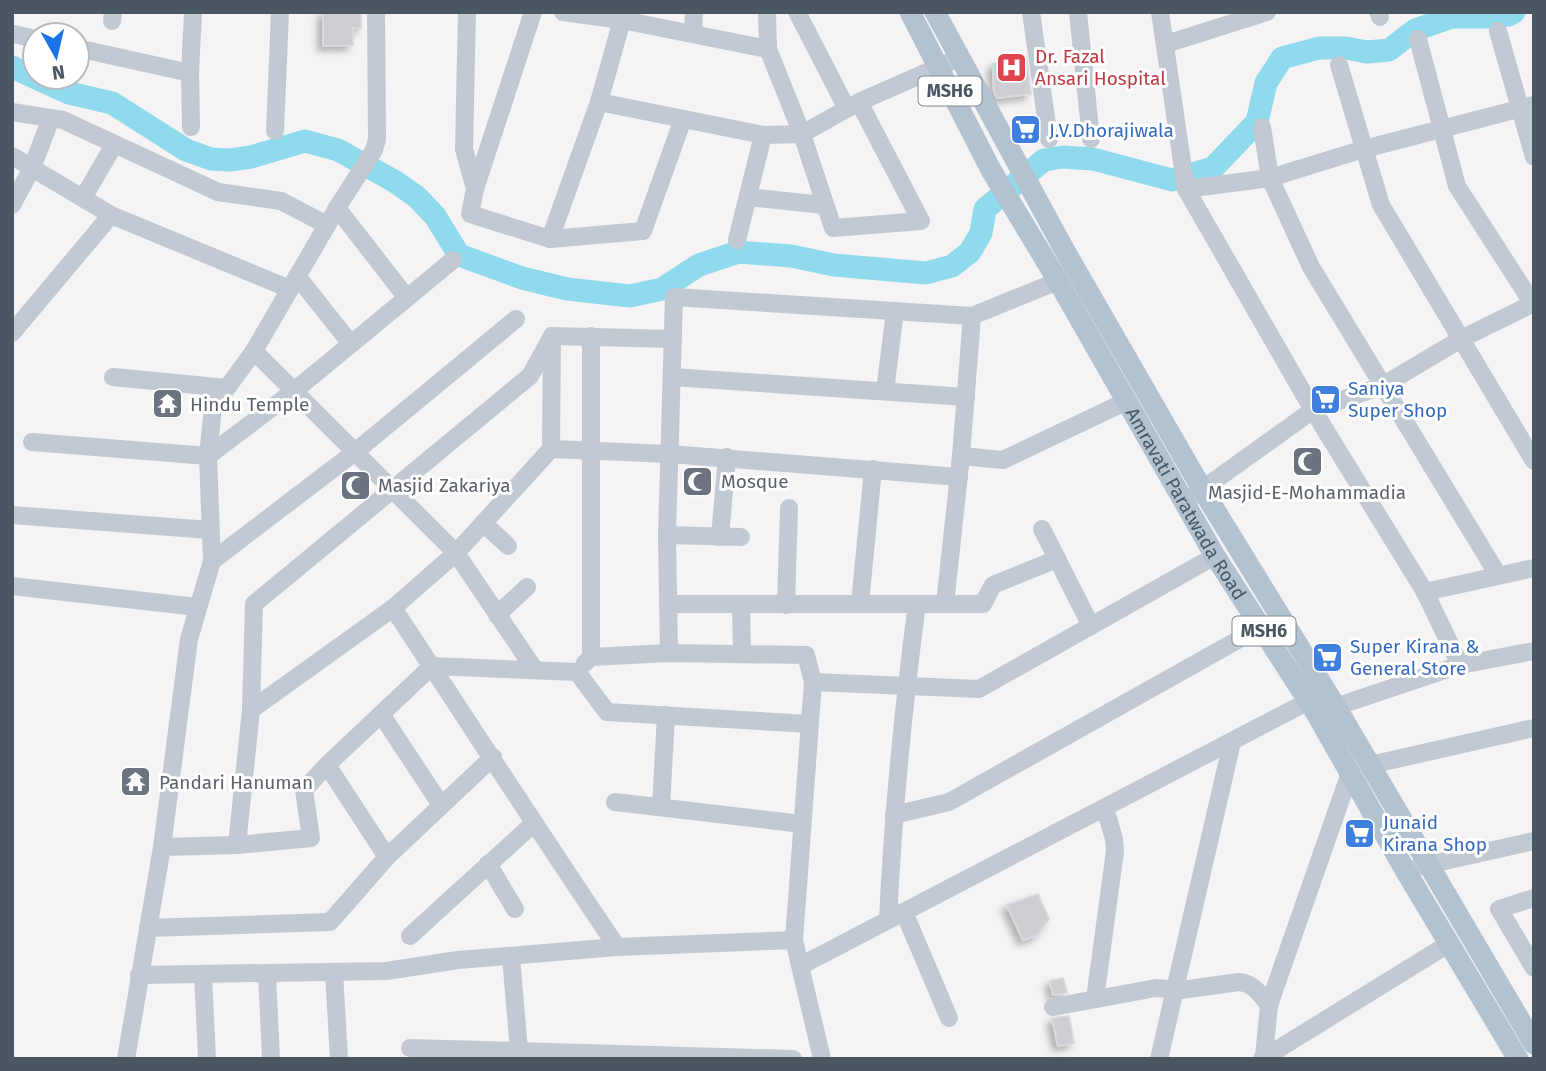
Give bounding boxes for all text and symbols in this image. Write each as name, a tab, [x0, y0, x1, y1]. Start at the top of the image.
north arrow	[21, 21, 91, 91]
place label: Dr. Fazal Ansari Hospital	[1035, 45, 1166, 90]
hospital icon: Dr. Fazal Ansari Hospital	[995, 50, 1029, 84]
text: N	[50, 60, 66, 85]
road number: MSH6	[918, 76, 982, 106]
supermarket icon: J.V.Dhorajiwala	[1009, 113, 1043, 147]
place label: J.V.Dhorajiwala	[1049, 119, 1174, 142]
place label: Saniya Super Shop	[1348, 377, 1447, 422]
supermarket icon: Saniya Super Shop	[1308, 382, 1342, 416]
temple icon: Hindu Temple	[150, 387, 184, 421]
place label: Hindu Temple	[190, 393, 309, 416]
street label: Amravati Paratwada Road	[1121, 403, 1251, 604]
mosque icon: Masjid-E-Mohammadia	[1290, 444, 1324, 478]
mosque icon: Mosque	[681, 464, 715, 498]
mosque icon: Masjid Zakariya	[338, 468, 372, 502]
place label: Mosque	[721, 470, 789, 493]
place label: Masjid Zakariya	[378, 474, 511, 497]
place label: Masjid-E-Mohammadia	[1208, 481, 1406, 504]
road number: MSH6	[1232, 616, 1296, 646]
place label: Super Kirana & General Store	[1350, 635, 1479, 680]
supermarket icon: Super Kirana & General Store	[1310, 640, 1344, 674]
temple icon: Pandari Hanuman	[119, 765, 153, 799]
place label: Pandari Hanuman	[159, 771, 313, 794]
place label: Junaid Kirana Shop	[1383, 811, 1487, 856]
supermarket icon: Junaid Kirana Shop	[1343, 816, 1377, 850]

